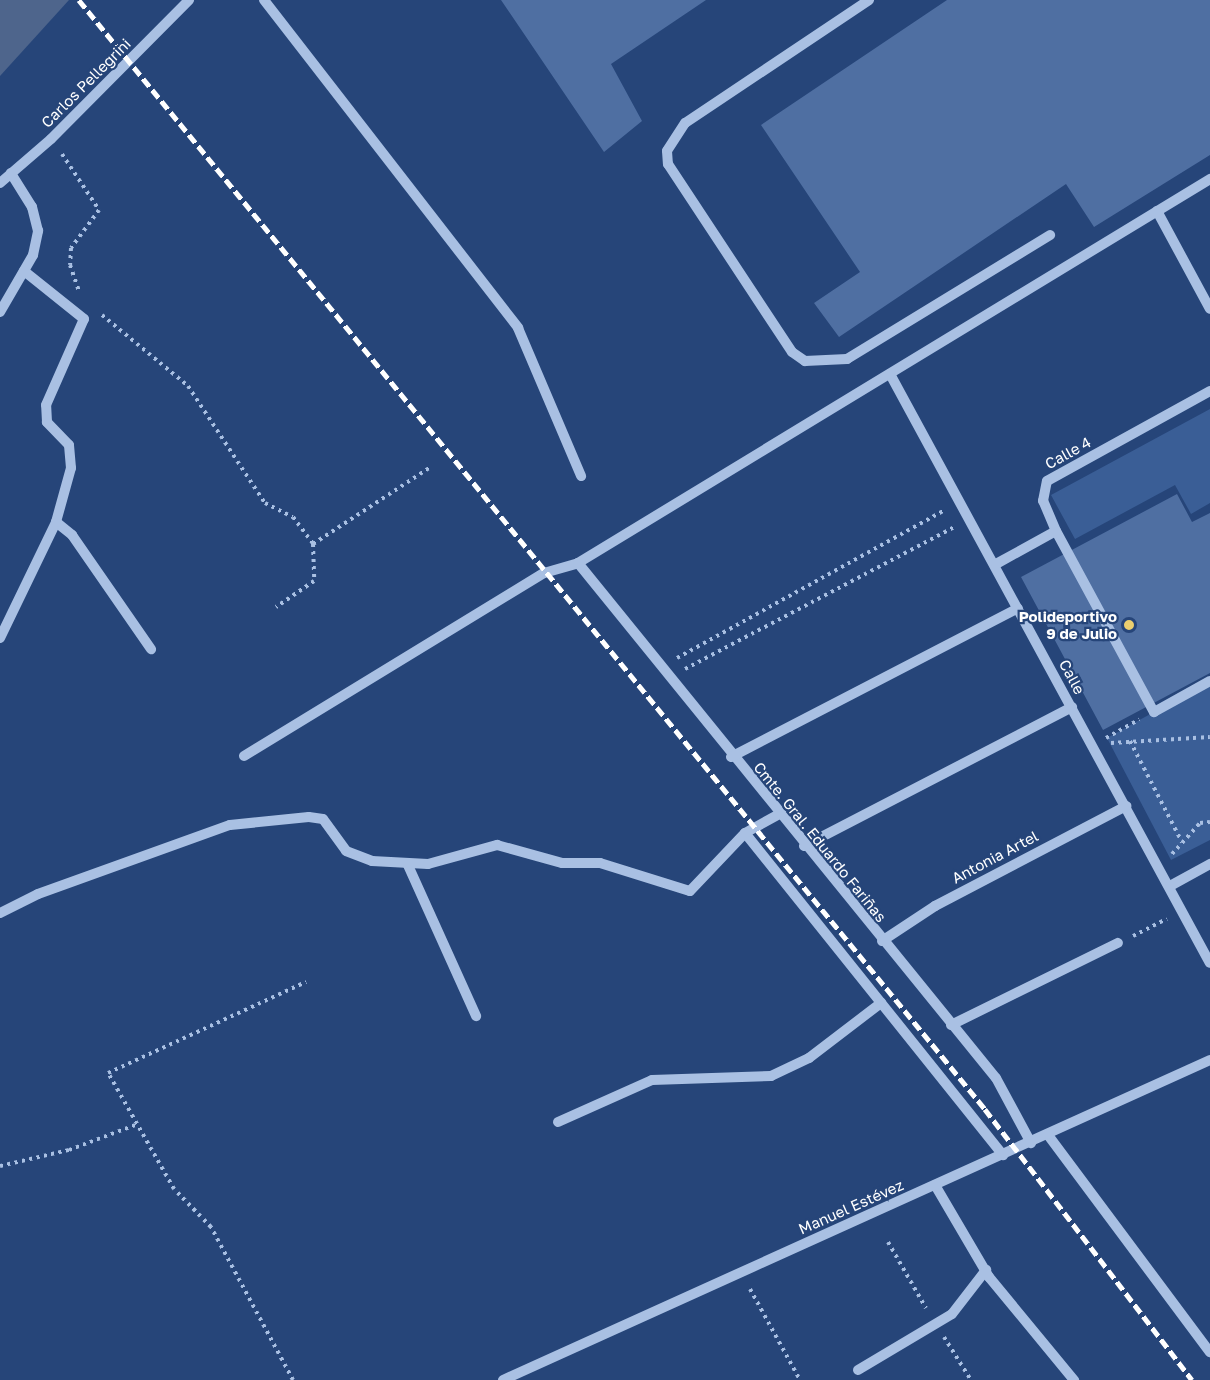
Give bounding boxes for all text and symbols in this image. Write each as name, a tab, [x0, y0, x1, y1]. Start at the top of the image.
street label: Carlos Pellegrini	[38, 35, 134, 131]
street label: Calle 4	[1042, 433, 1094, 473]
place label: Polideportivo 9 de Julio	[1019, 607, 1117, 642]
marker: Polideportivo 9 de Julio	[1122, 618, 1136, 632]
street label: Calle	[1055, 657, 1089, 697]
street label: Cmte. Gral. Eduardo Fariñas	[750, 758, 890, 926]
street label: Antonia Artel	[949, 827, 1041, 887]
street label: Manuel Estévez	[796, 1176, 906, 1238]

